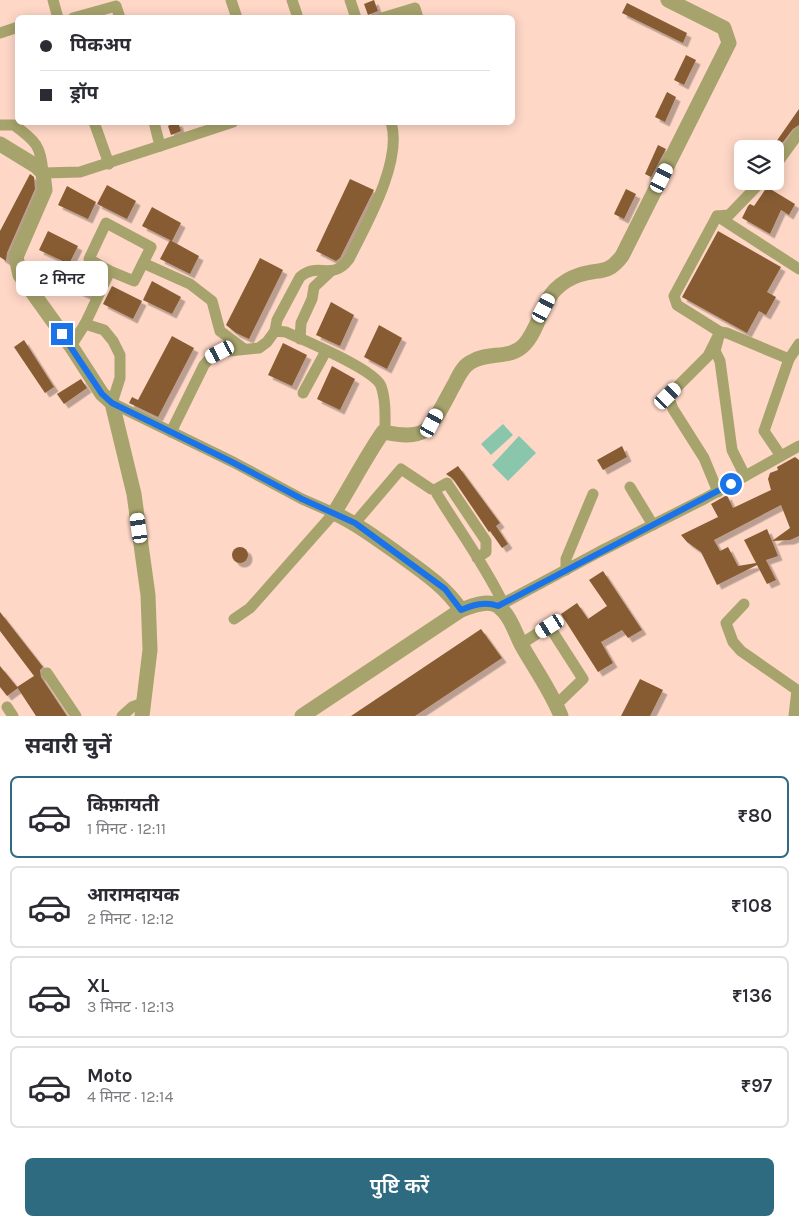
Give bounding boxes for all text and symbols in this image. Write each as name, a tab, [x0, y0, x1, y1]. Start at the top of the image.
text: पिकअप	[70, 34, 131, 56]
text: ड्रॉप	[70, 82, 98, 104]
map controls	[734, 140, 784, 190]
button: layers	[734, 140, 784, 190]
car	[648, 161, 675, 195]
callout: 2 मिनट	[16, 262, 108, 296]
text: 2 मिनट	[39, 269, 85, 288]
car	[530, 291, 557, 325]
route end	[51, 323, 73, 345]
car	[203, 339, 236, 365]
car	[652, 380, 683, 412]
car	[418, 406, 445, 440]
route start	[720, 473, 742, 495]
car	[129, 512, 148, 544]
car	[533, 612, 566, 640]
text: सवारी चुनें	[25, 733, 112, 759]
text: किफ़ायती	[87, 794, 159, 816]
icon: car	[27, 795, 72, 840]
text: ₹80	[737, 805, 772, 827]
text: 1 मिनट · 12:11	[87, 819, 166, 838]
text: आरामदायक	[87, 884, 179, 906]
icon: car	[27, 885, 72, 930]
text: ₹108	[731, 895, 772, 917]
text: 2 मिनट · 12:12	[87, 909, 174, 928]
icon: car	[27, 975, 72, 1020]
text: XL	[87, 975, 109, 997]
text: ₹136	[732, 985, 772, 1007]
text: 3 मिनट · 12:13	[87, 997, 174, 1016]
icon: car	[27, 1065, 72, 1110]
text: Moto	[87, 1065, 133, 1087]
text: ₹97	[741, 1075, 772, 1097]
text: 4 मिनट · 12:14	[87, 1087, 173, 1106]
button: पुष्टि करें	[25, 1158, 774, 1216]

